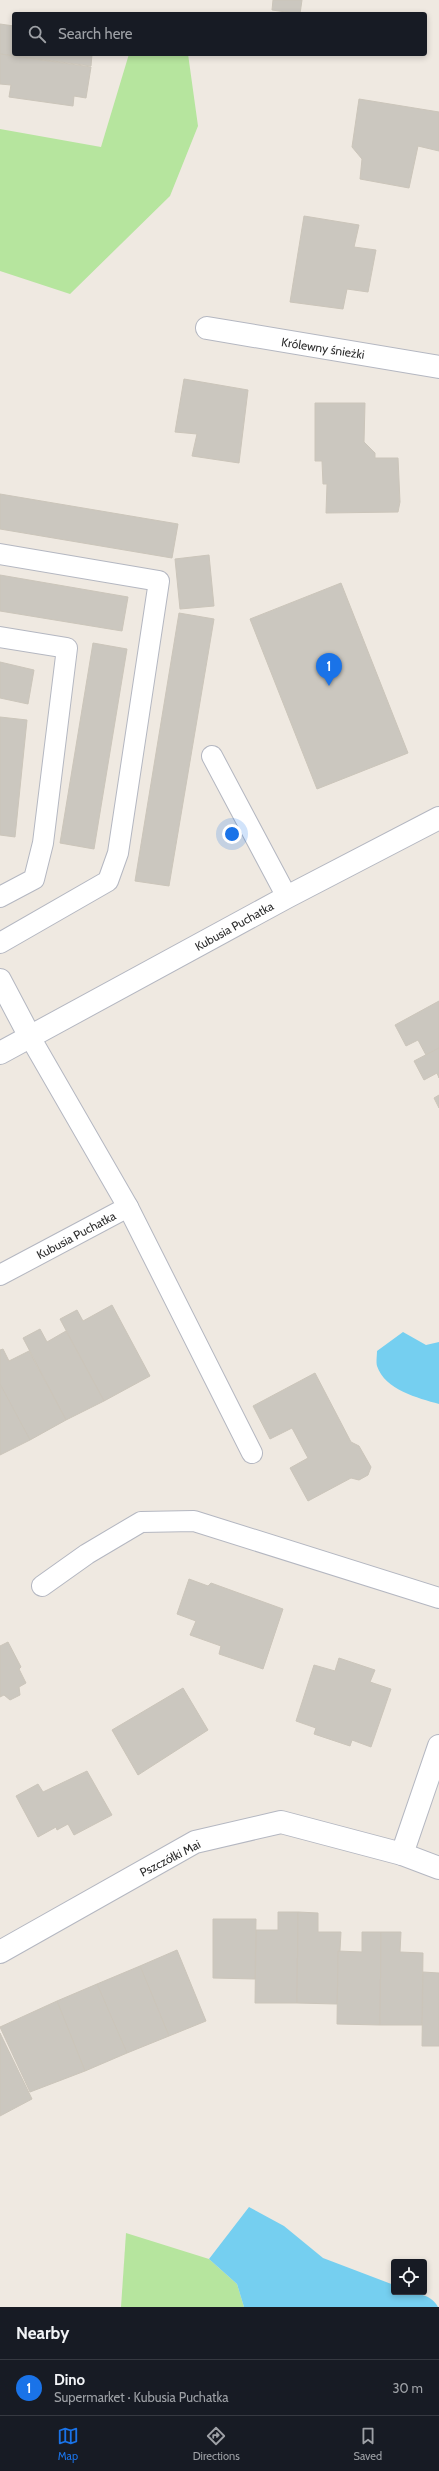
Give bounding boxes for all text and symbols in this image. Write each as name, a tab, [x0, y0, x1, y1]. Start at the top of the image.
search box	[12, 12, 427, 56]
icon: search	[26, 23, 48, 45]
text: Search here	[58, 25, 133, 43]
street label: Królewny śnieżki	[280, 334, 366, 362]
pin: 1	[316, 653, 342, 686]
your location	[222, 824, 242, 844]
street label: Kubusia Puchatka	[192, 898, 276, 954]
street label: Kubusia Puchatka	[34, 1208, 118, 1262]
street label: Pszczółki Mai	[137, 1836, 203, 1880]
map controls	[391, 2259, 427, 2295]
button: locate	[391, 2259, 427, 2295]
text: Nearby	[16, 2323, 69, 2343]
text: Dino	[54, 2371, 85, 2389]
text: 1	[27, 2380, 31, 2396]
text: 30 m	[393, 2380, 423, 2396]
text: Supermarket · Kubusia Puchatka	[54, 2389, 228, 2405]
tab: Map	[57, 2425, 79, 2463]
tab: Directions	[193, 2425, 240, 2463]
tab: Saved	[354, 2425, 382, 2463]

